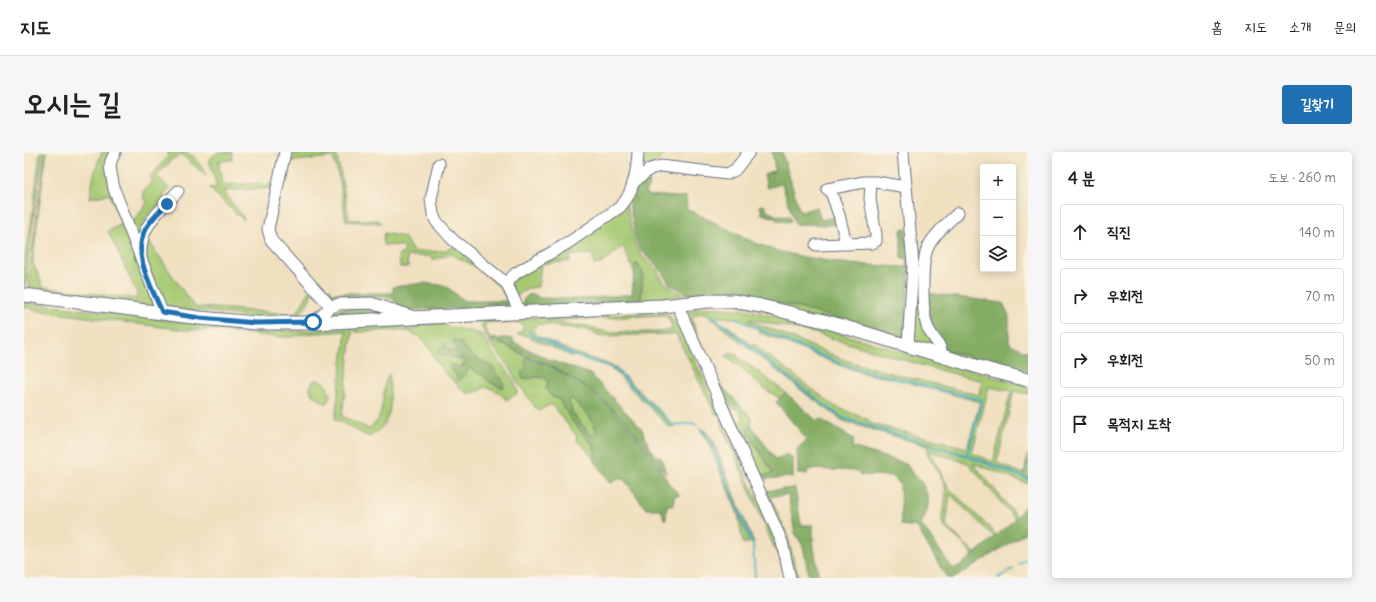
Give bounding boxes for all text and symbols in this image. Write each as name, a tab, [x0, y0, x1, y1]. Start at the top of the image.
text: 지도	[20, 15, 51, 39]
text: 홈	[1211, 18, 1222, 36]
text: 지도	[1244, 18, 1267, 36]
text: 소개	[1289, 18, 1311, 36]
text: 문의	[1333, 18, 1356, 36]
text: 오시는 길	[24, 85, 121, 121]
button: 길찾기	[1282, 85, 1352, 124]
map controls	[980, 164, 1016, 272]
button: +	[980, 164, 1016, 200]
text: 4 분	[1068, 167, 1096, 189]
text: 도보 · 260 m	[1268, 169, 1336, 186]
route end	[158, 195, 176, 213]
button: −	[980, 200, 1016, 236]
icon: ahead	[1069, 221, 1091, 243]
text: 직진	[1107, 222, 1131, 241]
text: 140 m	[1299, 224, 1335, 241]
button: layers	[980, 236, 1016, 272]
icon: right	[1069, 285, 1091, 307]
text: 우회전	[1107, 286, 1143, 305]
text: 70 m	[1306, 288, 1335, 305]
route start	[304, 313, 322, 331]
icon: right	[1069, 349, 1091, 371]
text: 우회전	[1107, 350, 1143, 369]
text: 50 m	[1304, 352, 1335, 369]
icon: arrive	[1069, 413, 1091, 435]
text: 목적지 도착	[1107, 414, 1171, 433]

